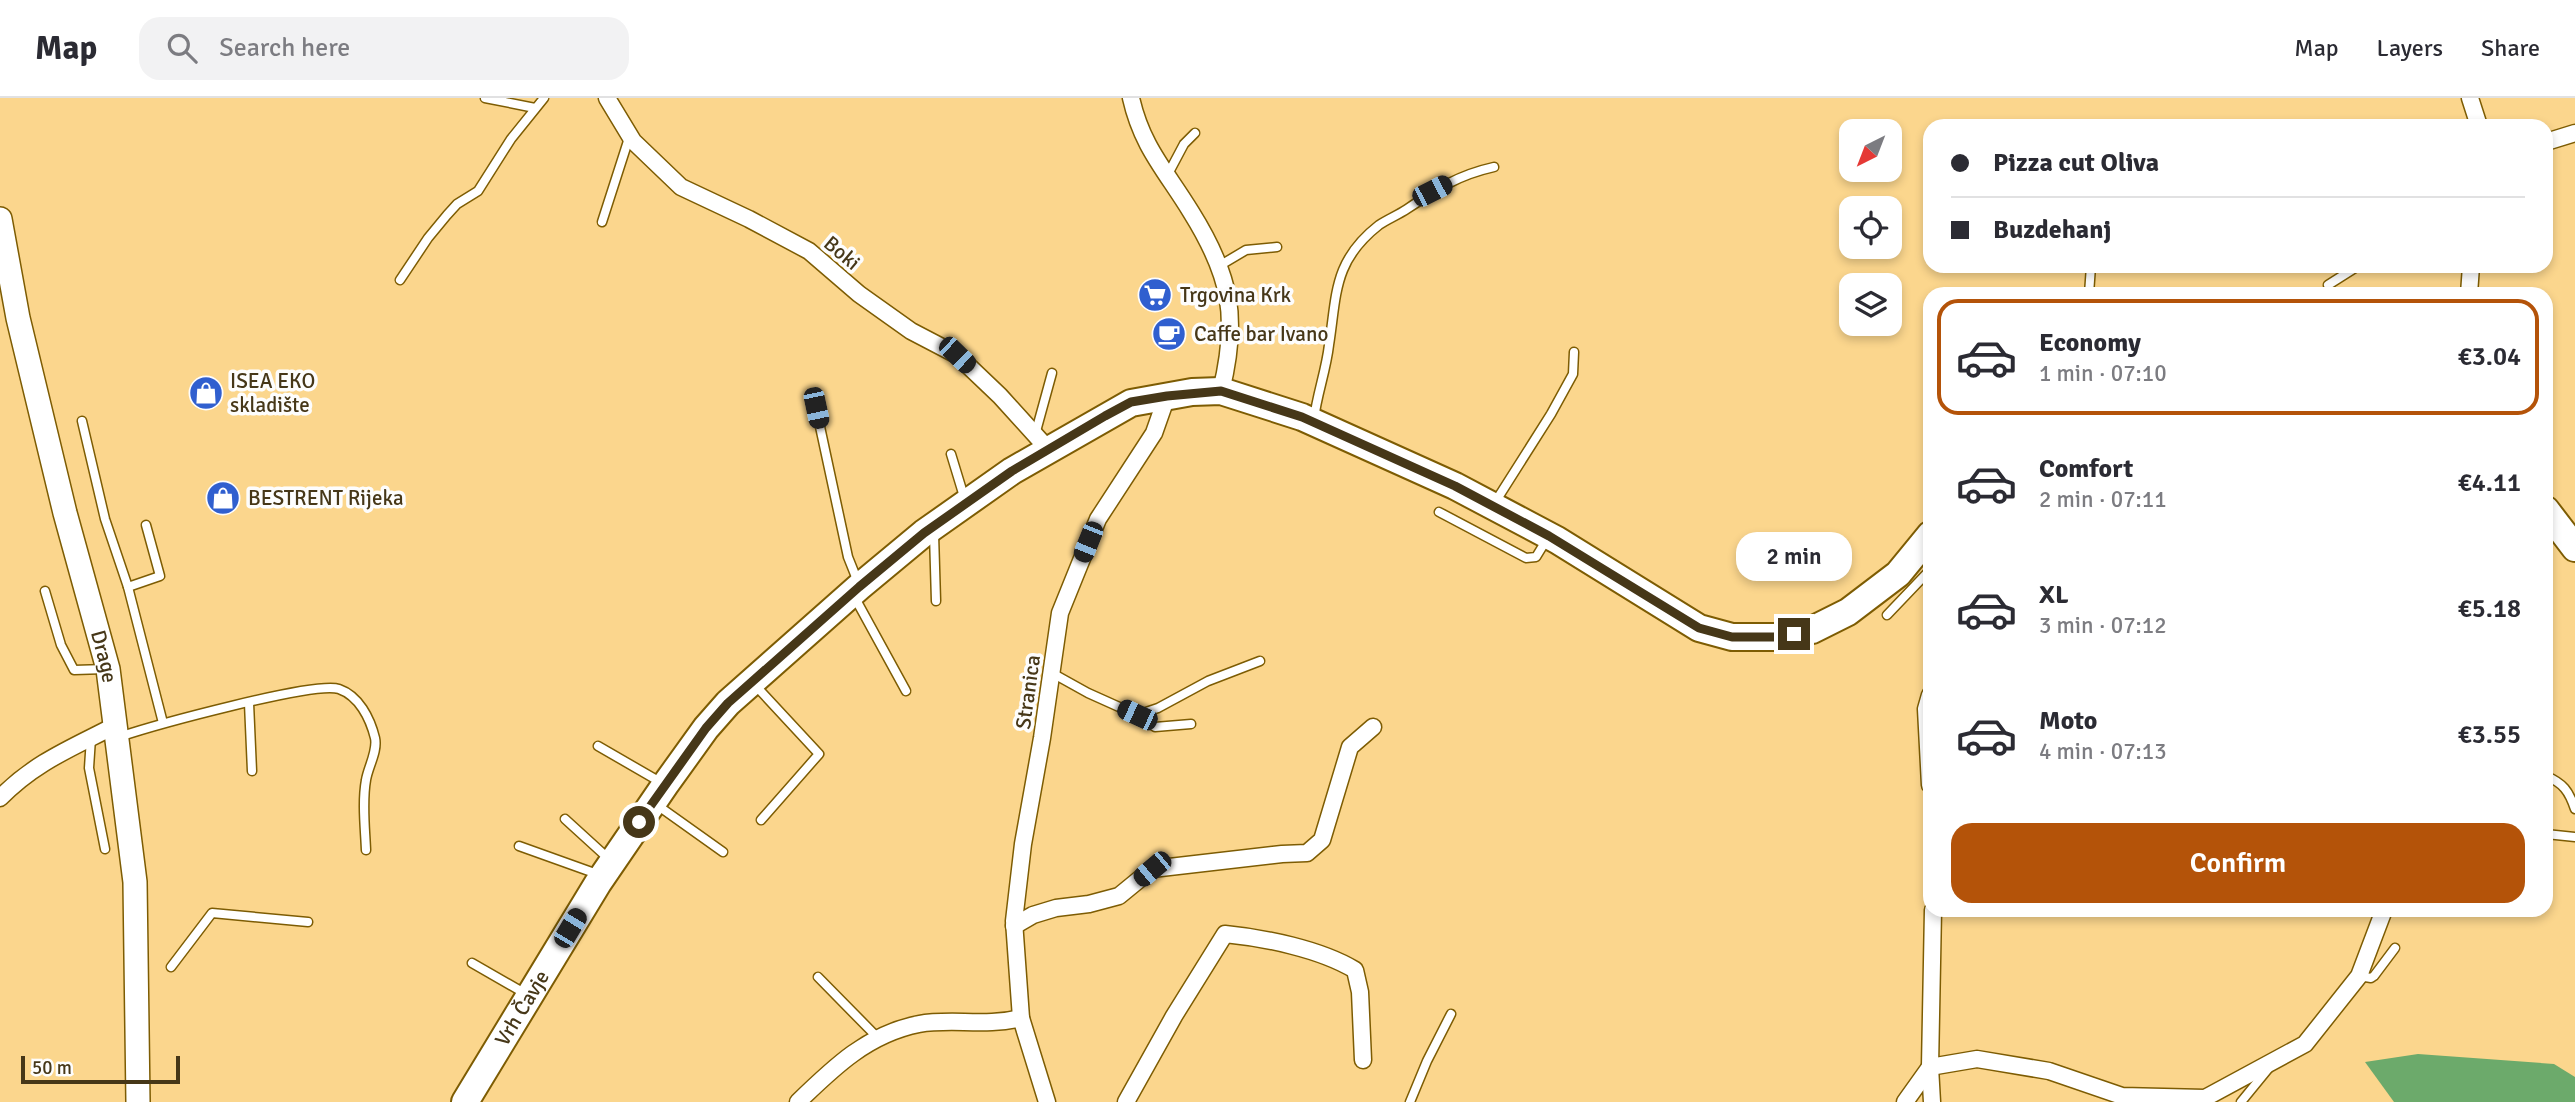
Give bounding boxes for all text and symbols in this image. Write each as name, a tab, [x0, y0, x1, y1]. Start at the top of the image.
search box	[139, 17, 629, 80]
text: Map	[35, 28, 97, 69]
icon: search	[163, 29, 201, 67]
text: Search here	[219, 32, 350, 64]
text: Map	[2294, 33, 2339, 63]
text: Layers	[2377, 33, 2443, 63]
text: Share	[2481, 33, 2540, 63]
north arrow	[1839, 119, 1902, 182]
map controls	[1839, 119, 1902, 336]
text: Pizza cut Oliva	[1993, 147, 2159, 179]
car	[1409, 172, 1456, 210]
button: locate	[1839, 196, 1902, 259]
text: Buzdehanj	[1993, 214, 2111, 246]
street label: Boki	[818, 230, 866, 276]
button: layers	[1839, 273, 1902, 336]
supermarket icon: Trgovina Krk	[1136, 276, 1174, 314]
place label: Trgovina Krk	[1180, 282, 1292, 308]
cafe icon: Caffe bar Ivano	[1150, 315, 1188, 353]
place label: Caffe bar Ivano	[1194, 321, 1328, 347]
icon: car	[1955, 326, 2018, 389]
text: Economy	[2039, 327, 2141, 359]
car	[935, 333, 980, 377]
text: €3.04	[2458, 341, 2521, 373]
text: 1 min · 07:10	[2039, 359, 2167, 388]
place label: ISEA EKO skladište	[230, 368, 315, 418]
shop icon: ISEA EKO skladište	[187, 374, 225, 412]
car	[802, 385, 831, 431]
icon: car	[1955, 452, 2018, 515]
text: Comfort	[2039, 453, 2133, 485]
text: €4.11	[2458, 467, 2521, 499]
shop icon: BESTRENT Rijeka	[204, 479, 242, 517]
place label: BESTRENT Rijeka	[248, 485, 404, 511]
text: 2 min · 07:11	[2039, 485, 2167, 514]
car	[1071, 519, 1106, 565]
callout: 2 min	[1736, 532, 1852, 582]
text: 2 min	[1766, 542, 1822, 571]
icon: car	[1955, 578, 2018, 641]
text: XL	[2039, 579, 2069, 611]
text: €5.18	[2458, 593, 2521, 625]
text: 3 min · 07:12	[2039, 611, 2167, 640]
route end	[1778, 618, 1810, 650]
street label: Drage	[85, 627, 123, 684]
street label: Stranica	[1010, 653, 1046, 731]
car	[1114, 697, 1161, 733]
icon: car	[1955, 704, 2018, 767]
text: Moto	[2039, 705, 2097, 737]
text: €3.55	[2458, 719, 2521, 751]
text: 4 min · 07:13	[2039, 737, 2167, 766]
route start	[623, 806, 655, 838]
button: Confirm	[1951, 823, 2525, 903]
car	[1130, 847, 1175, 891]
car	[551, 905, 590, 951]
street label: Vrh Čavje	[489, 965, 555, 1051]
scale bar	[21, 1053, 180, 1085]
text: 50 m	[32, 1056, 72, 1080]

